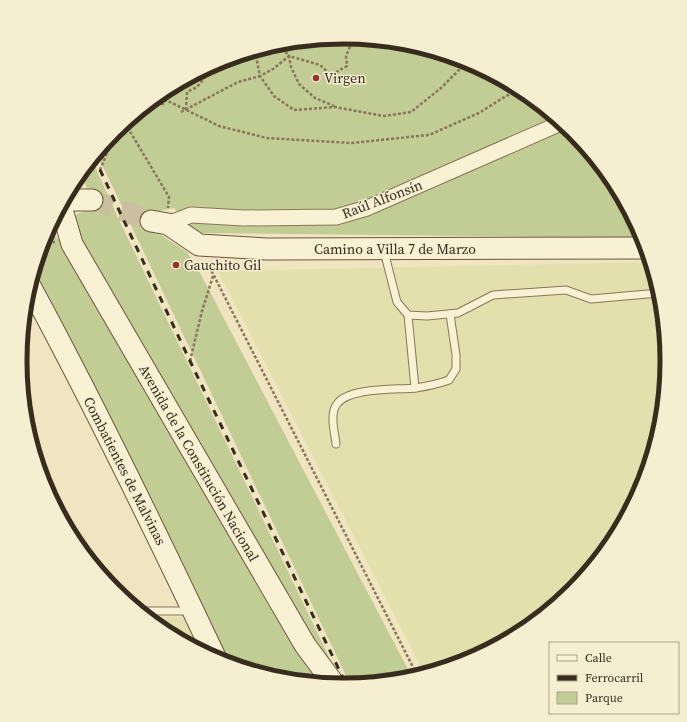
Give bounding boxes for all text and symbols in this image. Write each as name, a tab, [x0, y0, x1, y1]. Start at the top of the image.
place label: Virgen	[324, 68, 366, 88]
marker: Virgen	[311, 73, 321, 83]
street label: Raúl Alfonsín	[339, 174, 426, 224]
street label: Camino a Villa 7 de Marzo	[314, 239, 476, 259]
place label: Gauchito Gil	[184, 255, 261, 275]
marker: Gauchito Gil	[171, 260, 181, 270]
street label: Avenida de la Constitución Nacional	[134, 361, 264, 565]
street label: Combatientes de Malvinas	[79, 393, 171, 549]
legend	[549, 642, 679, 714]
text: Calle	[585, 650, 612, 666]
text: Ferrocarril	[585, 670, 644, 686]
text: Parque	[585, 690, 623, 706]

